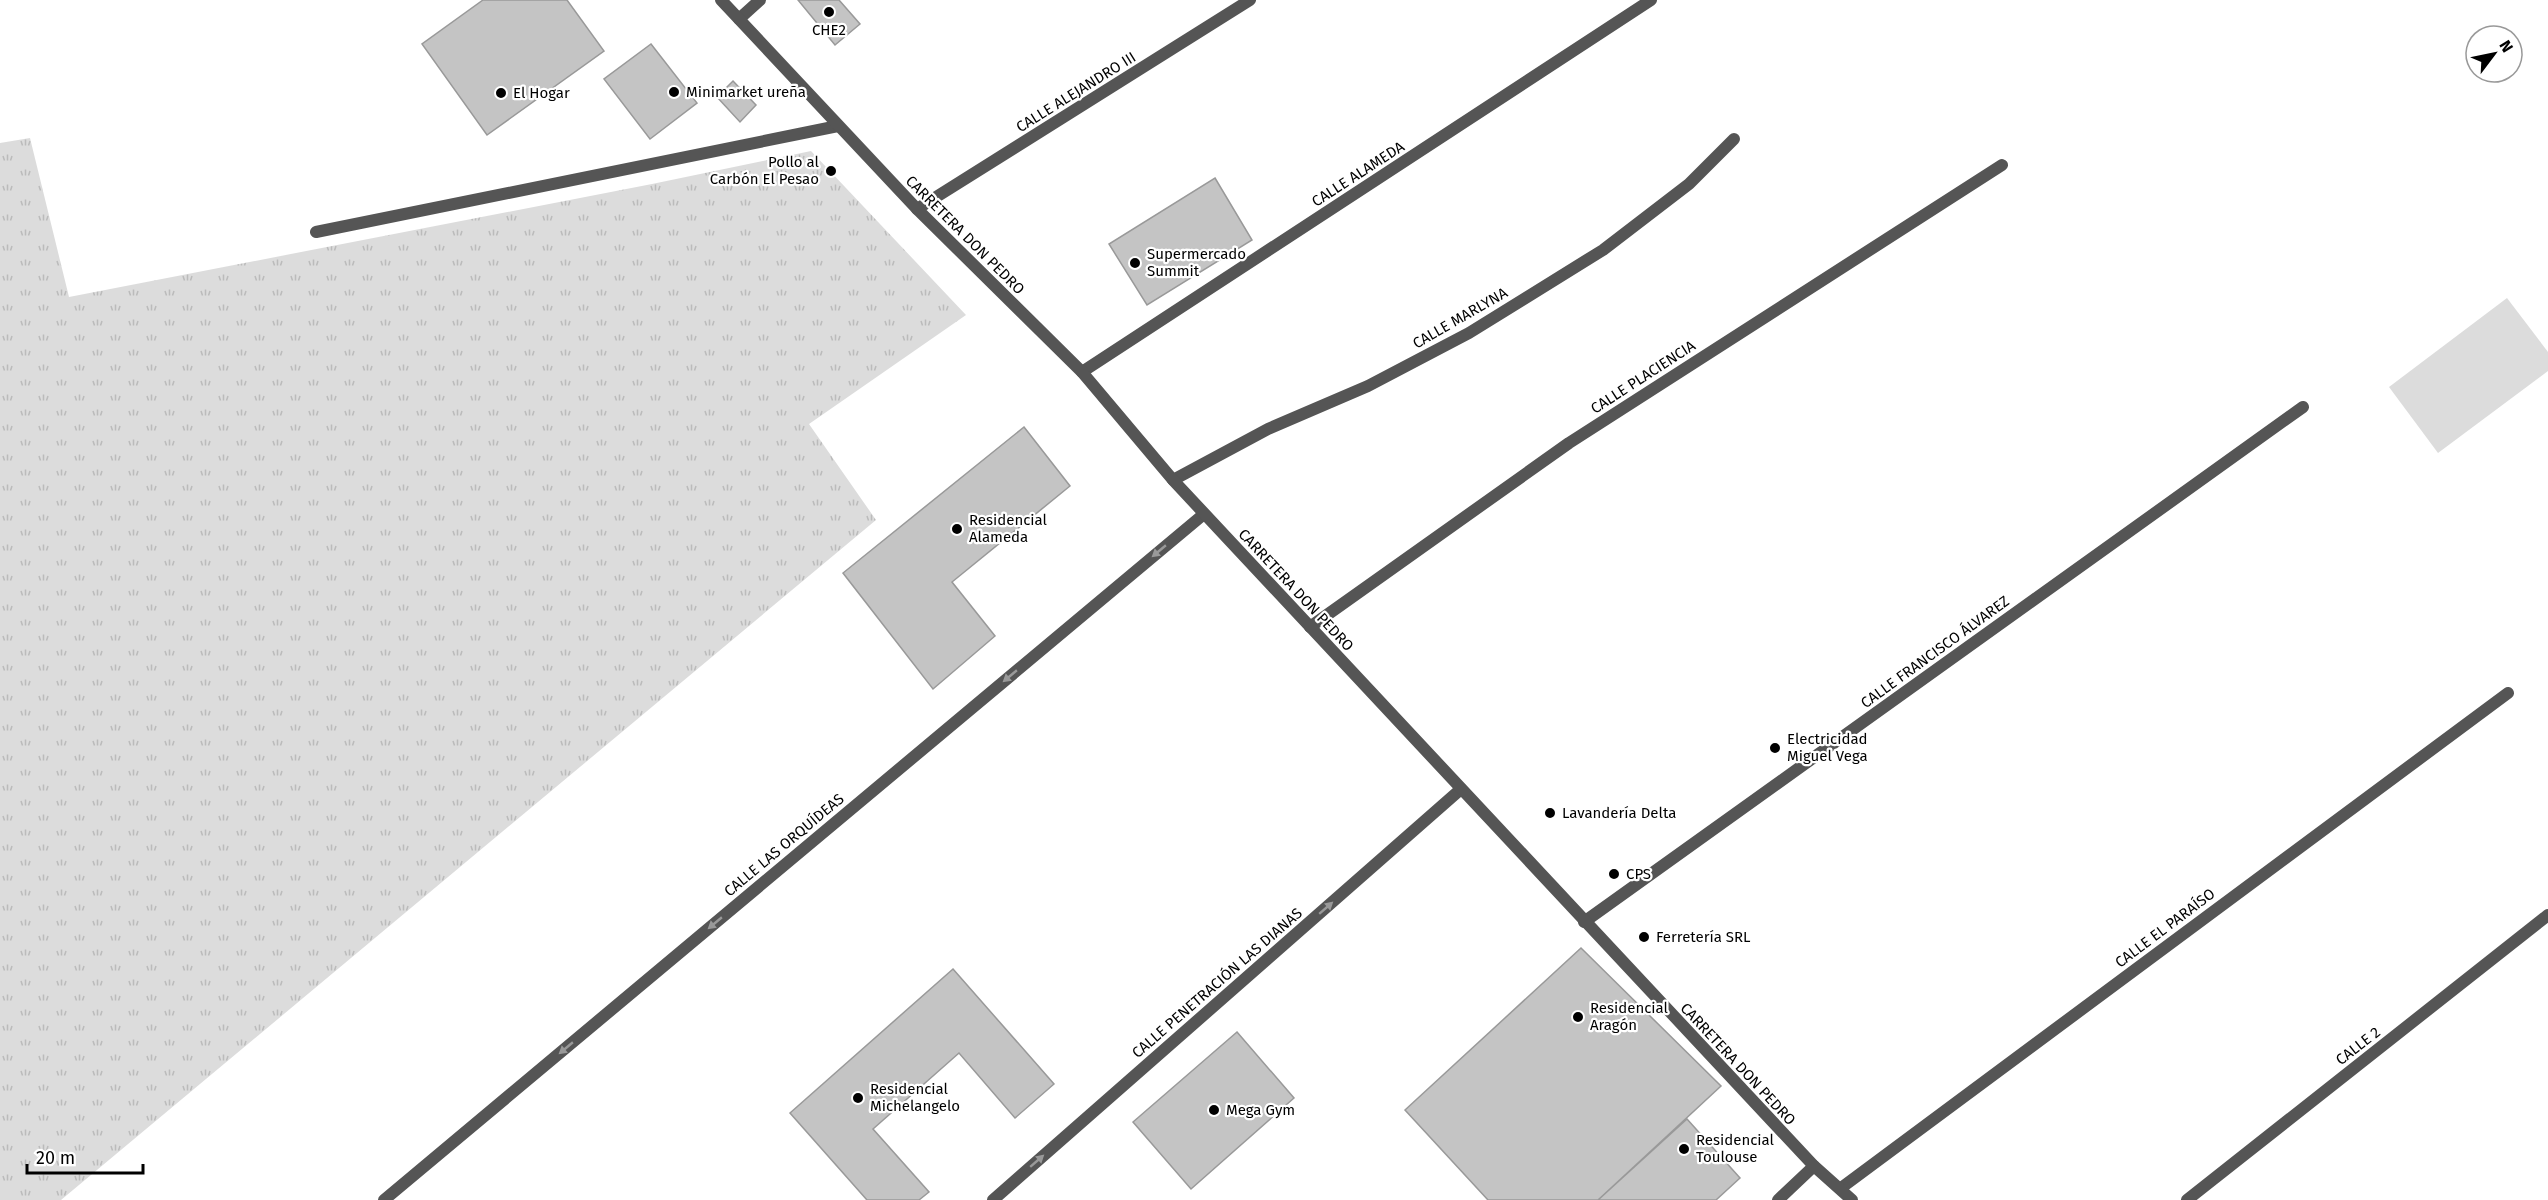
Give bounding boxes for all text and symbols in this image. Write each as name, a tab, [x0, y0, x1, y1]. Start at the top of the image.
marker: CHE2	[822, 5, 836, 19]
place label: CHE2	[812, 21, 846, 39]
north arrow	[2464, 24, 2524, 84]
text: N	[2495, 37, 2517, 56]
street label: CALLE ALEJANDRO III	[1013, 48, 1139, 136]
place label: Minimarket ureña	[686, 83, 806, 101]
place label: El Hogar	[513, 84, 570, 102]
marker: Minimarket ureña	[667, 85, 681, 99]
marker: El Hogar	[494, 86, 508, 100]
street label: CALLE ALAMEDA	[1308, 137, 1408, 211]
place label: Pollo al Carbón El Pesao	[710, 153, 820, 188]
marker: Pollo al Carbón El Pesao	[824, 164, 838, 178]
street label: CARRETERA DON PEDRO	[902, 172, 1028, 298]
place label: Supermercado Summit	[1147, 245, 1246, 280]
marker: Supermercado Summit	[1128, 256, 1142, 270]
street label: CALLE MARLYNA	[1409, 283, 1511, 352]
street label: CALLE PLACIENCIA	[1587, 336, 1699, 418]
place label: Residencial Alameda	[969, 511, 1048, 546]
marker: Residencial Alameda	[950, 522, 964, 536]
street label: CARRETERA DON PEDRO	[1235, 525, 1357, 655]
one-way arrow	[1152, 544, 1167, 557]
street label: CALLE FRANCISCO ÁLVAREZ	[1857, 592, 2013, 712]
one-way arrow	[1003, 669, 1018, 682]
place label: Electricidad Miguel Vega	[1787, 730, 1868, 765]
marker: Electricidad Miguel Vega	[1768, 741, 1782, 755]
street label: CALLE LAS ORQUÍDEAS	[721, 790, 847, 900]
place label: Lavandería Delta	[1562, 804, 1676, 822]
marker: Lavandería Delta	[1543, 806, 1557, 820]
place label: CPS	[1626, 865, 1651, 883]
marker: CPS	[1607, 867, 1621, 881]
street label: CALLE EL PARAÍSO	[2111, 885, 2219, 971]
one-way arrow	[1318, 901, 1333, 915]
street label: CALLE PENETRACIÓN LAS DIANAS	[1128, 904, 1306, 1062]
one-way arrow	[707, 916, 723, 929]
place label: Ferretería SRL	[1656, 928, 1751, 946]
marker: Ferretería SRL	[1637, 930, 1651, 944]
place label: Residencial Aragón	[1590, 999, 1669, 1034]
street label: CARRETERA DON PEDRO	[1677, 999, 1799, 1129]
marker: Residencial Aragón	[1571, 1010, 1585, 1024]
street label: CALLE 2	[2332, 1023, 2384, 1069]
one-way arrow	[558, 1041, 574, 1054]
place label: Residencial Michelangelo	[870, 1080, 960, 1115]
marker: Residencial Michelangelo	[851, 1091, 865, 1105]
place label: Mega Gym	[1226, 1101, 1295, 1119]
marker: Mega Gym	[1207, 1103, 1221, 1117]
place label: Residencial Toulouse	[1696, 1131, 1775, 1166]
scale bar	[27, 1137, 142, 1175]
marker: Residencial Toulouse	[1677, 1142, 1691, 1156]
text: 20 m	[36, 1147, 75, 1169]
one-way arrow	[1029, 1155, 1044, 1168]

